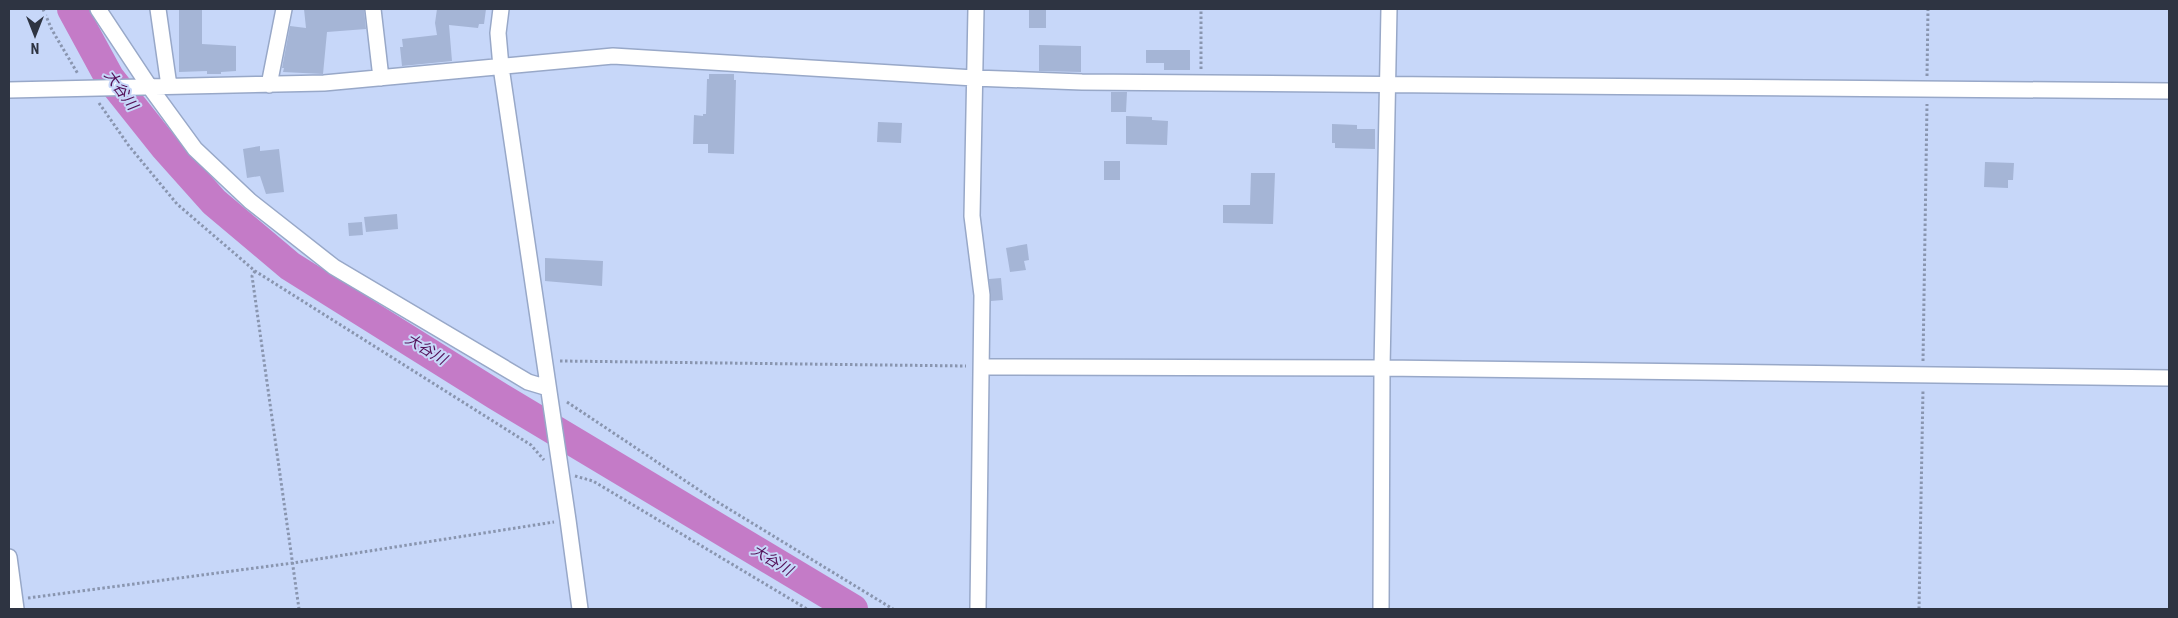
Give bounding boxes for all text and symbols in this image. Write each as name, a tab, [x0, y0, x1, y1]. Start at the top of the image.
north arrow	[10, 10, 60, 60]
text: N	[31, 40, 39, 56]
water label: 大谷川	[100, 67, 143, 115]
water label: 大谷川	[402, 330, 452, 369]
water label: 大谷川	[748, 541, 798, 580]

